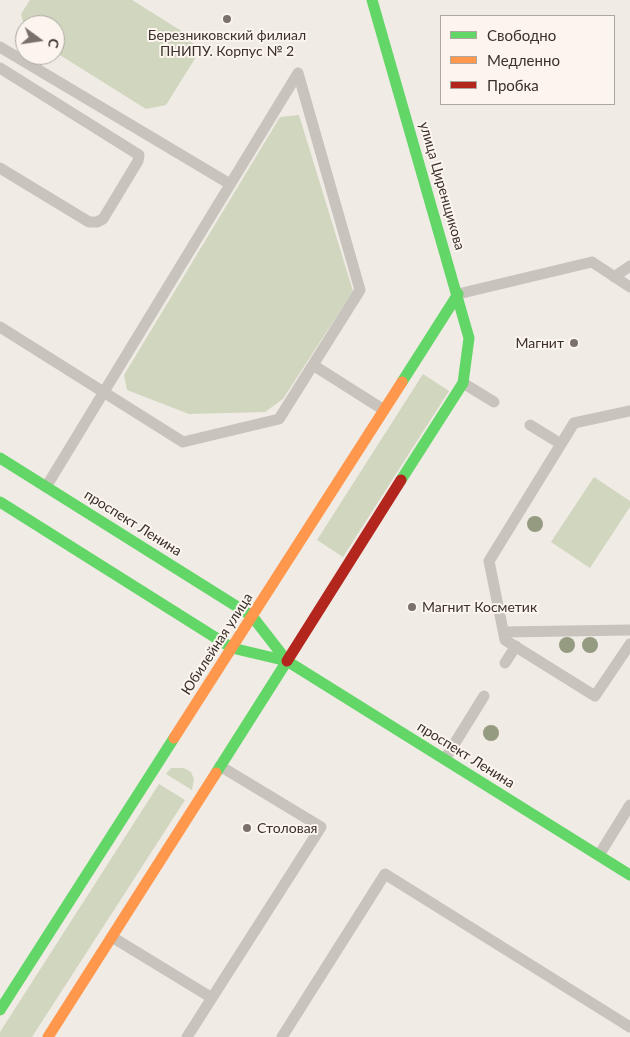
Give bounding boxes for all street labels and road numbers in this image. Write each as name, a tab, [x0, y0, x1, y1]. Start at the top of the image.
street label: улица Циренщикова	[416, 120, 468, 252]
street label: проспект Ленина	[81, 486, 185, 560]
street label: Юбилейная улица	[178, 590, 256, 698]
street label: проспект Ленина	[414, 718, 518, 792]

